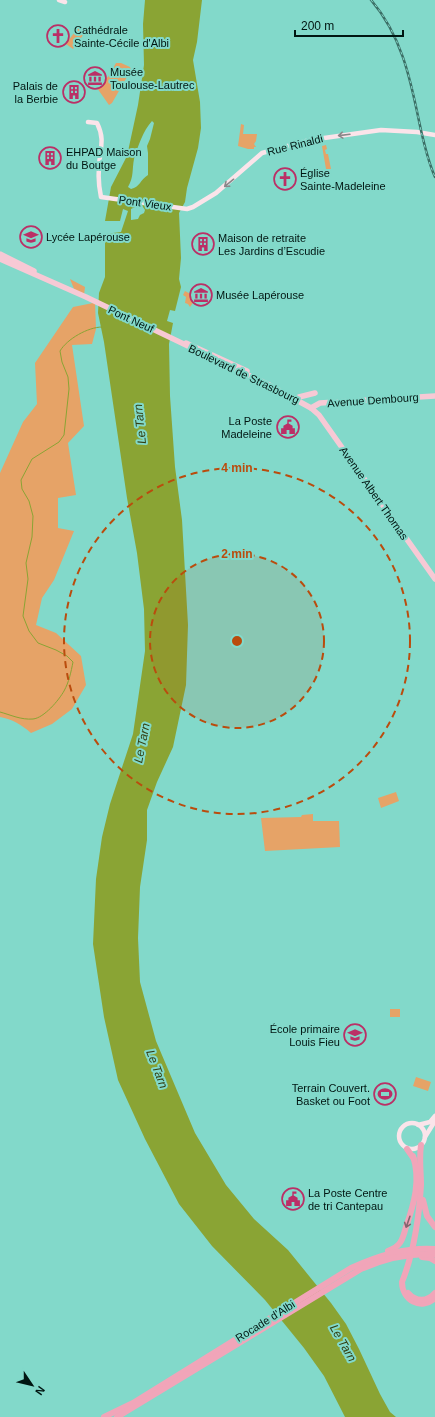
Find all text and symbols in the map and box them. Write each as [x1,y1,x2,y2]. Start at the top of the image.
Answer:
scale bar [295,12,403,38]
text: 200 m [301,19,334,33]
church icon: Cathédrale Sainte-Cécile d'Albi [45,23,71,49]
place label: Cathédrale Sainte-Cécile d'Albi [74,24,169,49]
museum icon: Musée Toulouse-Lautrec [82,65,108,91]
place label: Musée Toulouse-Lautrec [110,66,195,91]
building icon: Palais de la Berbie [61,79,87,105]
place label: Palais de la Berbie [13,80,58,105]
one-way arrow [338,131,351,138]
street label: Rue Rinaldi [266,132,324,158]
building icon: EHPAD Maison du Boutge [37,145,63,171]
place label: EHPAD Maison du Boutge [66,146,142,171]
church icon: Église Sainte-Madeleine [272,166,298,192]
place label: Église Sainte-Madeleine [300,167,386,192]
one-way arrow [223,178,234,187]
street label: Pont Vieux [118,193,173,213]
school or university icon: Lycée Lapérouse [18,224,44,250]
place label: Lycée Lapérouse [46,231,130,243]
building icon: Maison de retraite Les Jardins d’Escudie [190,231,216,257]
place label: Maison de retraite Les Jardins d’Escudie [218,232,325,257]
museum icon: Musée Lapérouse [188,282,214,308]
place label: Musée Lapérouse [216,289,304,301]
street label: Pont Neuf [106,303,157,335]
street label: Boulevard de Strasbourg [187,342,301,406]
street label: Avenue Dembourg [327,391,419,409]
water label: Le Tarn [131,403,149,445]
public building icon: La Poste Madeleine [275,414,301,440]
place label: La Poste Madeleine [221,415,272,440]
street label: Avenue Albert Thomas [337,444,411,542]
text: 4 min [221,461,253,475]
text: 2 min [221,547,253,561]
centre of rings [230,634,244,648]
water label: Le Tarn [131,722,153,764]
school or university icon: École primaire Louis Fieu [342,1022,368,1048]
place label: École primaire Louis Fieu [270,1023,340,1048]
water label: Le Tarn [143,1048,171,1091]
sports icon: Terrain Couvert. Basket ou Foot [372,1081,398,1107]
place label: Terrain Couvert. Basket ou Foot [292,1082,370,1107]
public building icon: La Poste Centre de tri Cantepau [280,1186,306,1212]
place label: La Poste Centre de tri Cantepau [308,1187,388,1212]
one-way arrow [404,1215,412,1227]
street label: Rocade d'Albi [233,1298,297,1344]
water label: Le Tarn [327,1322,359,1364]
north arrow [12,1365,52,1405]
text: N [33,1384,47,1397]

